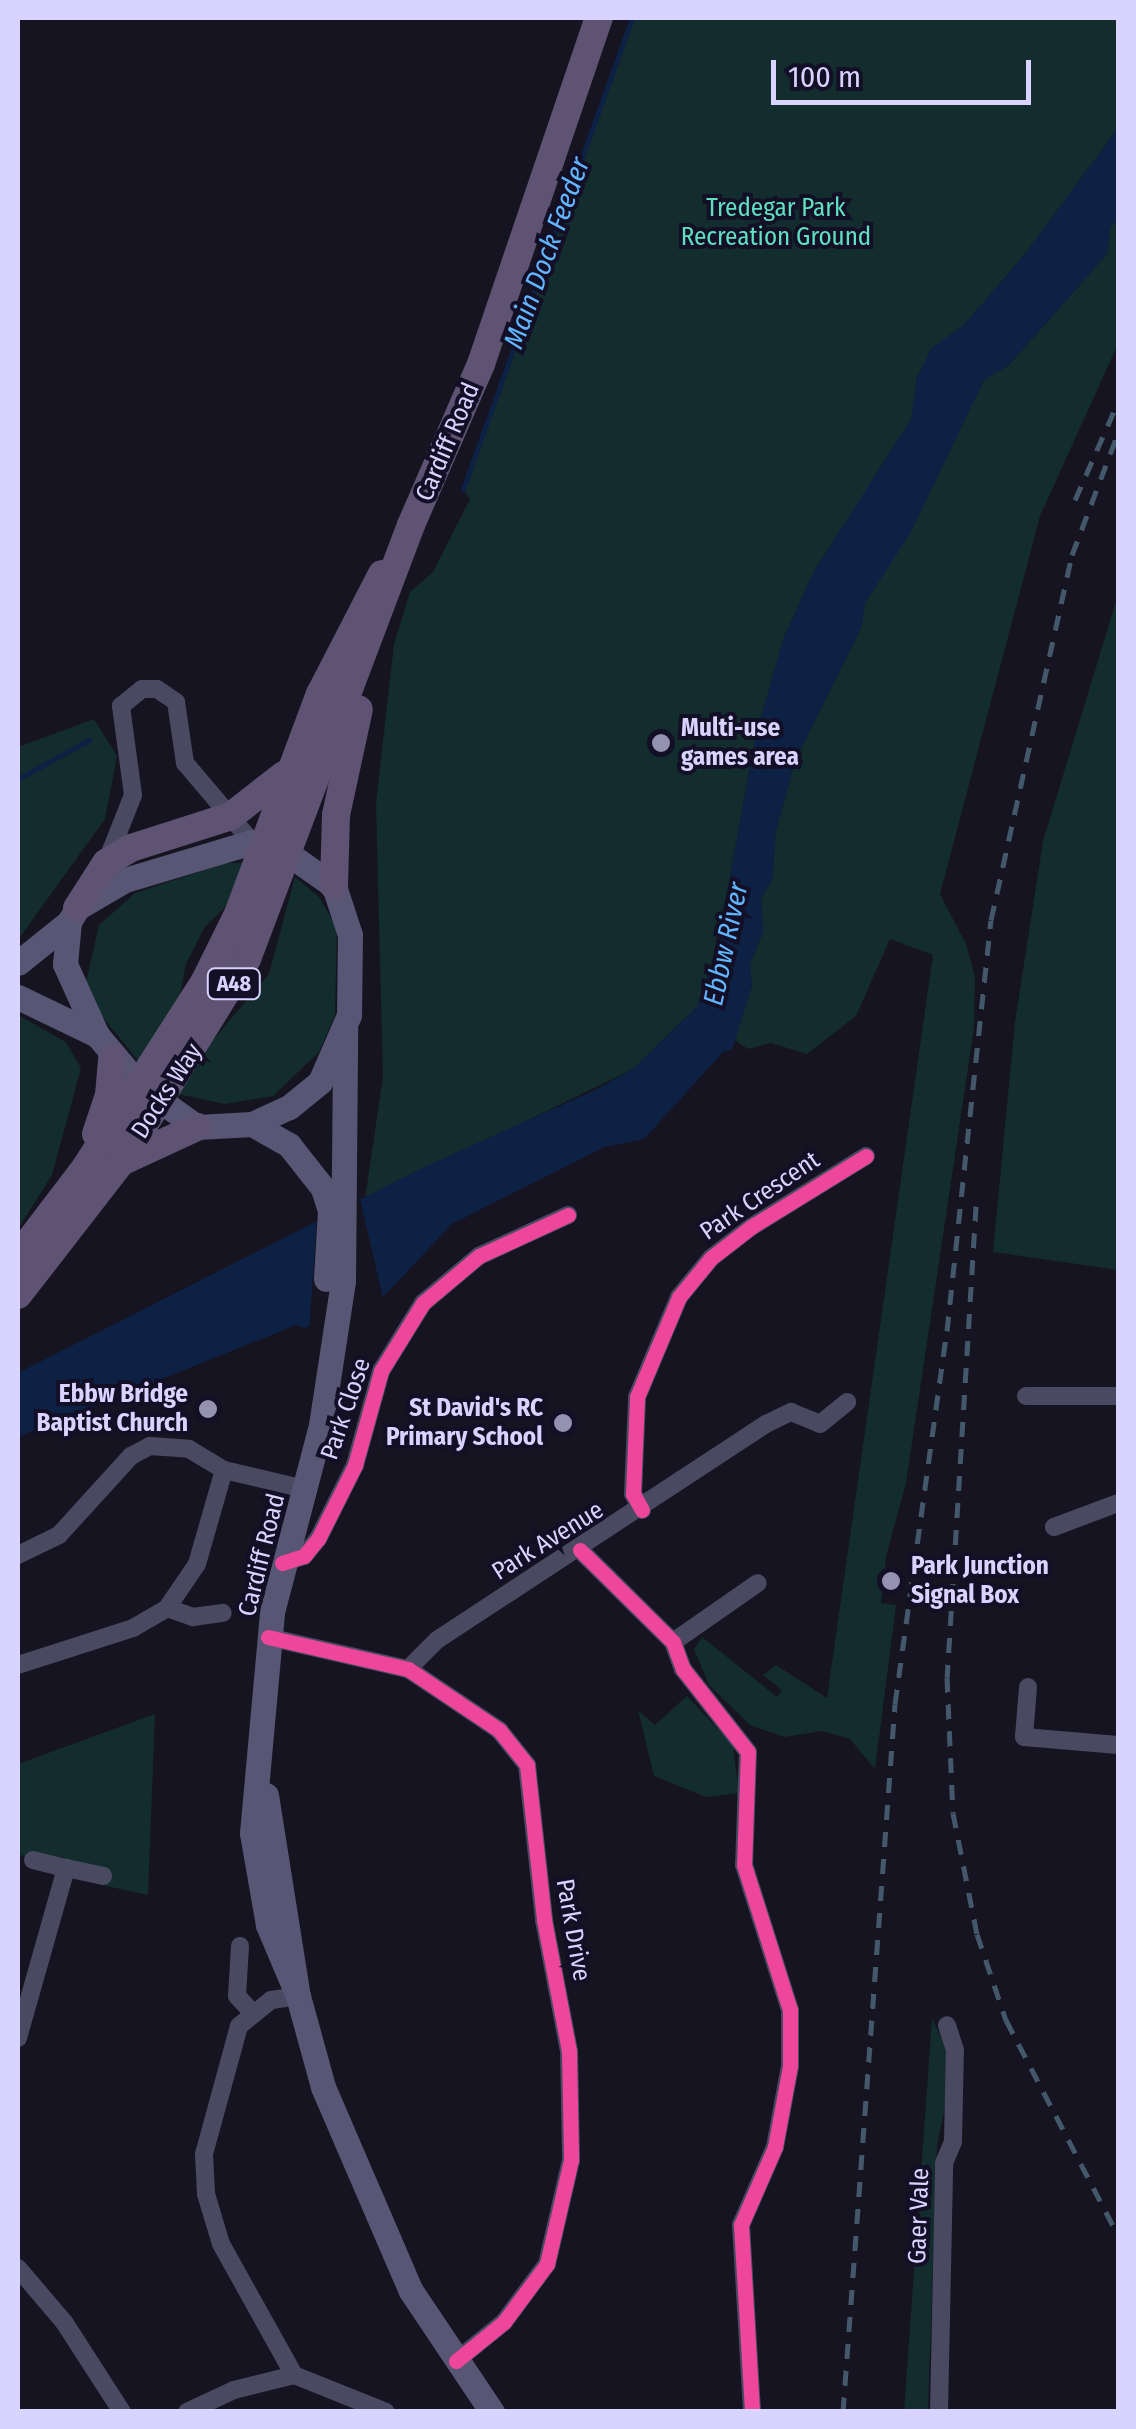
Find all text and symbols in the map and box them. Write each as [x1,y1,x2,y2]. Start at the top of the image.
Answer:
scale bar [776,40,1036,102]
text: 100 m [788,59,861,95]
water label: Main Dock Feeder [497,153,597,353]
park label: Tredegar Park Recreation Ground [681,194,871,253]
street label: Cardiff Road [410,378,486,506]
place label: Multi-use games area [681,714,799,773]
marker: Multi-use games area [650,732,672,754]
water label: Ebbw River [697,879,755,1009]
road number: A48 [206,967,262,1001]
street label: Docks Way [125,1038,209,1144]
street label: Park Crescent [695,1145,825,1247]
street label: Park Close [315,1354,377,1464]
place label: Ebbw Bridge Baptist Church [36,1380,188,1439]
place label: St David's RC Primary School [386,1394,543,1453]
marker: Ebbw Bridge Baptist Church [197,1398,219,1420]
marker: St David's RC Primary School [552,1412,574,1434]
street label: Cardiff Road [232,1491,292,1619]
street label: Park Avenue [487,1495,609,1587]
place label: Park Junction Signal Box [911,1552,1049,1611]
marker: Park Junction Signal Box [880,1570,902,1592]
street label: Park Drive [549,1877,597,1983]
street label: Gaer Vale [902,2167,936,2265]

